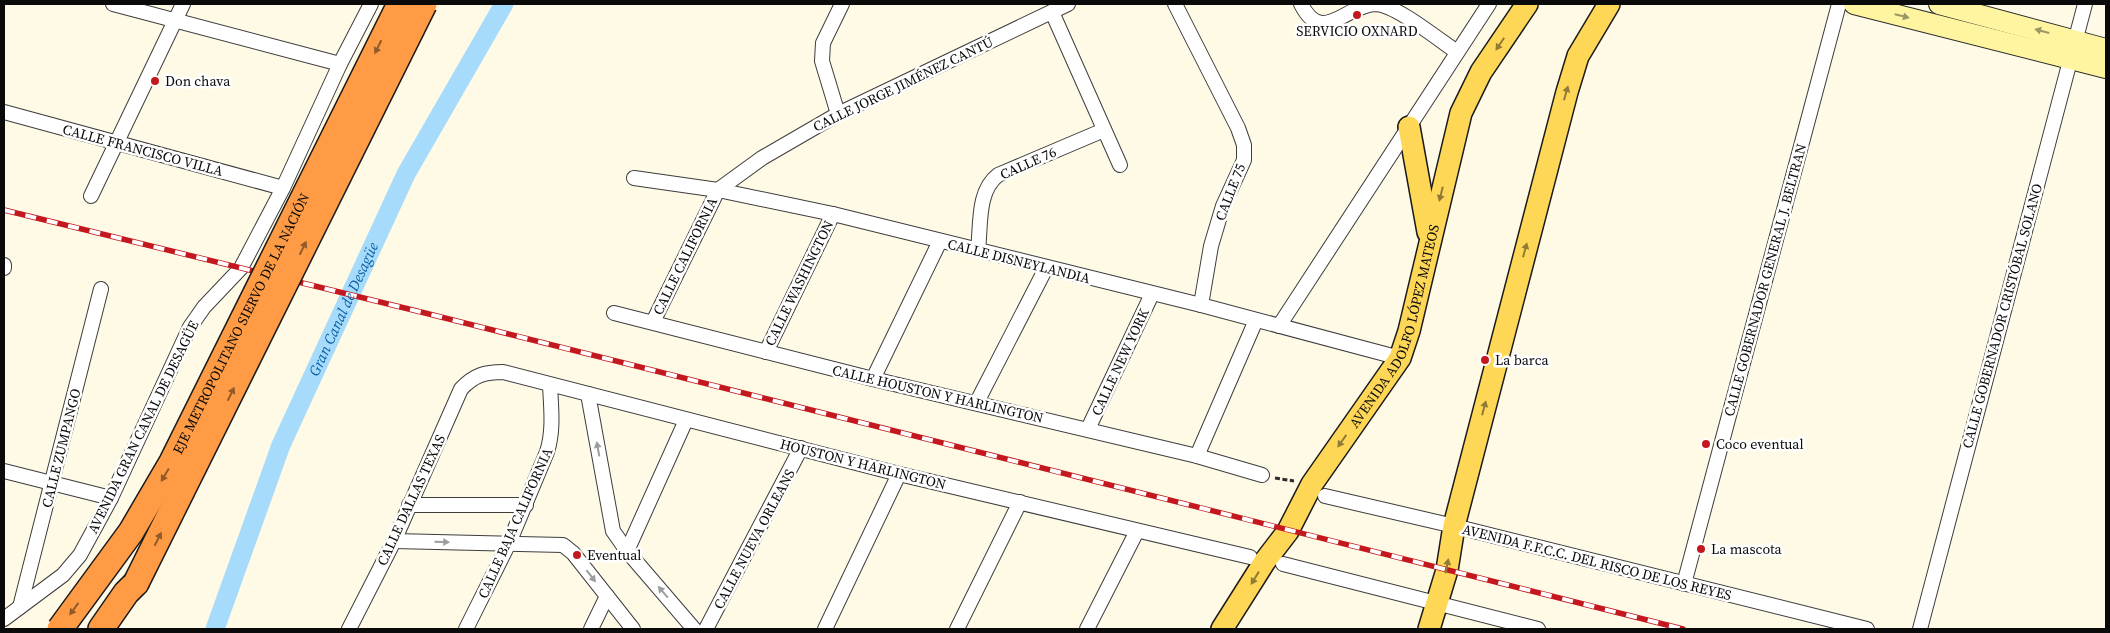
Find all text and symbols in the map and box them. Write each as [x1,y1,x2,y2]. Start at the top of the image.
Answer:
marker: SERVICIO OXNARD [1351,9,1363,21]
one-way arrow [1894,12,1909,20]
place label: SERVICIO OXNARD [1296,21,1418,41]
one-way arrow [2035,27,2050,35]
street label: CALLE JORGE JIMÉNEZ CANTÚ [810,32,996,136]
one-way arrow [1495,38,1505,51]
one-way arrow [374,40,382,55]
place label: Don chava [165,71,231,91]
marker: Don chava [149,75,161,87]
one-way arrow [1563,86,1571,101]
street label: CALLE FRANCISCO VILLA [61,119,226,181]
street label: CALLE GOBERNADOR GENERAL J. BELTRAN [1719,141,1811,419]
street label: CALLE 76 [997,142,1059,184]
street label: CALLE 75 [1210,160,1250,224]
street label: CALLE GOBERNADOR CRISTÓBAL SOLANO [1957,181,2047,451]
one-way arrow [1437,186,1445,201]
street label: EJE METROPOLITANO SIERVO DE LA NACIÓN [167,190,314,458]
street label: CALLE CALIFORNIA [648,193,722,318]
street label: CALLE WASHINGTON [760,217,838,349]
street label: AVENIDA ADOLFO LÓPEZ MATEOS [1344,222,1444,432]
street label: CALLE DISNEYLANDIA [946,234,1093,289]
water label: Gran Canal de Desagüe [303,239,383,379]
one-way arrow [299,241,307,256]
one-way arrow [1522,243,1530,258]
street label: CALLE NEW YORK [1086,305,1154,419]
street label: AVENIDA GRAN CANAL DE DESAGÜE [83,317,203,537]
place label: La barca [1495,350,1549,370]
marker: La barca [1479,354,1491,366]
street label: CALLE HOUSTON Y HARLINGTON [830,360,1046,428]
street label: CALLE ZUMPANGO [37,386,85,510]
one-way arrow [227,387,235,401]
one-way arrow [1481,400,1489,415]
street label: CALLE DALLAS TEXAS [372,431,450,569]
street label: HOUSTON Y HARLINGTON [778,434,948,494]
one-way arrow [1337,434,1347,448]
place label: Coco eventual [1716,434,1804,454]
marker: Coco eventual [1700,438,1712,450]
one-way arrow [593,440,601,456]
street label: CALLE BAJA CALIFORNIA [473,444,558,602]
street label: CALLE NUEVA ORLEANS [709,465,799,613]
one-way arrow [160,468,169,481]
street label: AVENIDA F.F.C.C. DEL RISCO DE LOS REYES [1460,519,1734,605]
one-way arrow [154,532,162,547]
one-way arrow [435,538,451,546]
place label: La mascota [1711,539,1782,559]
marker: La mascota [1695,543,1707,555]
place label: Eventual [587,545,642,565]
marker: Eventual [571,549,583,561]
one-way arrow [1444,557,1452,573]
one-way arrow [585,569,596,582]
one-way arrow [1250,571,1259,584]
one-way arrow [657,586,668,599]
one-way arrow [69,602,79,616]

